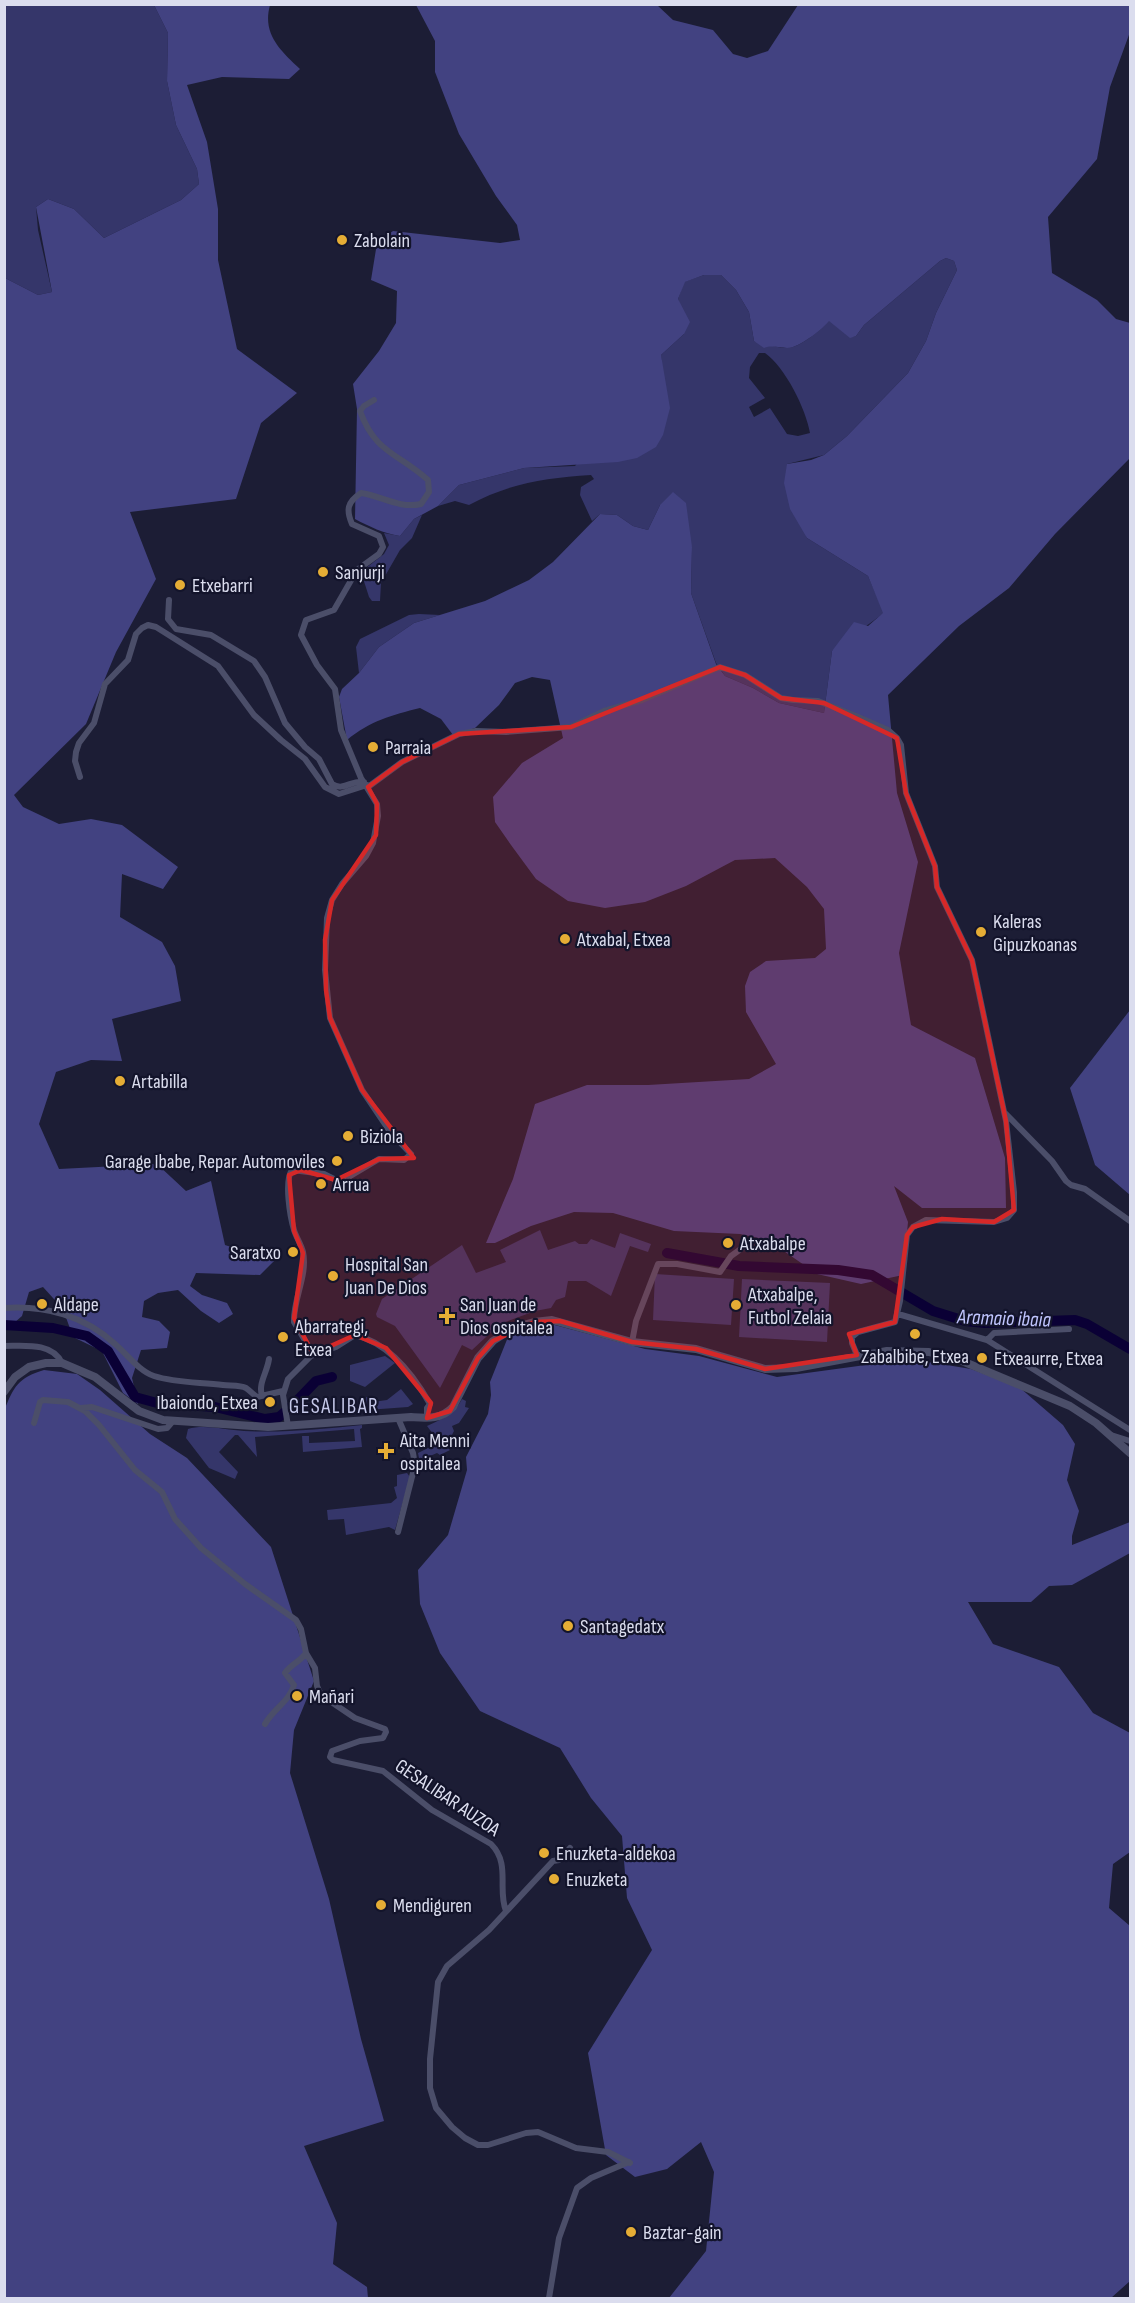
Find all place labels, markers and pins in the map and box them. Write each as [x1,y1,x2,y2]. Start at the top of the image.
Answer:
place label: Zabolain [354,229,410,253]
marker: Zabolain [335,233,349,247]
place label: Sanjurji [335,561,385,585]
marker: Sanjurji [316,565,330,579]
place label: Etxebarri [192,574,253,598]
marker: Etxebarri [173,578,187,592]
place label: Parraia [385,736,431,760]
marker: Parraia [366,740,380,754]
place label: Kaleras Gipuzkoanas [993,910,1077,957]
marker: Kaleras Gipuzkoanas [974,925,988,939]
place label: Atxabal, Etxea [576,928,671,952]
marker: Atxabal, Etxea [558,932,572,946]
place label: Artabilla [131,1070,188,1094]
marker: Artabilla [113,1074,127,1088]
place label: Biziola [360,1125,403,1149]
marker: Biziola [341,1129,355,1143]
place label: Garage Ibabe, Repar. Automoviles [105,1150,325,1174]
marker: Garage Ibabe, Repar. Automoviles [330,1154,344,1168]
place label: Arrua [332,1173,369,1197]
marker: Arrua [314,1177,328,1191]
place label: Atxabalpe [739,1232,806,1256]
marker: Atxabalpe [721,1236,735,1250]
place label: Saratxo [230,1241,281,1265]
marker: Saratxo [286,1245,300,1259]
place label: Hospital San Juan De Dios [344,1253,428,1300]
marker: Hospital San Juan De Dios [326,1269,340,1283]
place label: Atxabalpe, Futbol Zelaia [747,1283,832,1330]
place label: Aldape [53,1293,99,1317]
place label: San Juan de Dios ospitalea [460,1293,553,1340]
marker: Aldape [35,1297,49,1311]
marker: Atxabalpe, Futbol Zelaia [729,1298,743,1312]
marker: San Juan de Dios ospitalea [438,1307,456,1325]
place label: Abarrategi, Etxea [294,1315,368,1362]
marker: Zabalbibe, Etxea [908,1327,922,1341]
marker: Abarrategi, Etxea [276,1330,290,1344]
place label: Zabalbibe, Etxea [861,1345,969,1369]
place label: Etxeaurre, Etxea [994,1347,1103,1371]
marker: Etxeaurre, Etxea [975,1351,989,1365]
place label: Ibaiondo, Etxea [157,1391,258,1415]
marker: Ibaiondo, Etxea [263,1395,277,1409]
place label: Aita Menni ospitalea [399,1429,470,1476]
marker: Aita Menni ospitalea [377,1442,395,1460]
place label: Santagedatx [580,1615,665,1639]
marker: Santagedatx [561,1619,575,1633]
place label: Mañari [309,1685,354,1709]
marker: Mañari [290,1689,304,1703]
place label: Enuzketa-aldekoa [556,1842,676,1866]
marker: Enuzketa-aldekoa [537,1846,551,1860]
place label: Enuzketa [566,1868,627,1892]
marker: Enuzketa [547,1872,561,1886]
place label: Mendiguren [393,1894,472,1918]
marker: Mendiguren [374,1898,388,1912]
place label: Baztar-gain [643,2221,722,2245]
marker: Baztar-gain [624,2225,638,2239]

